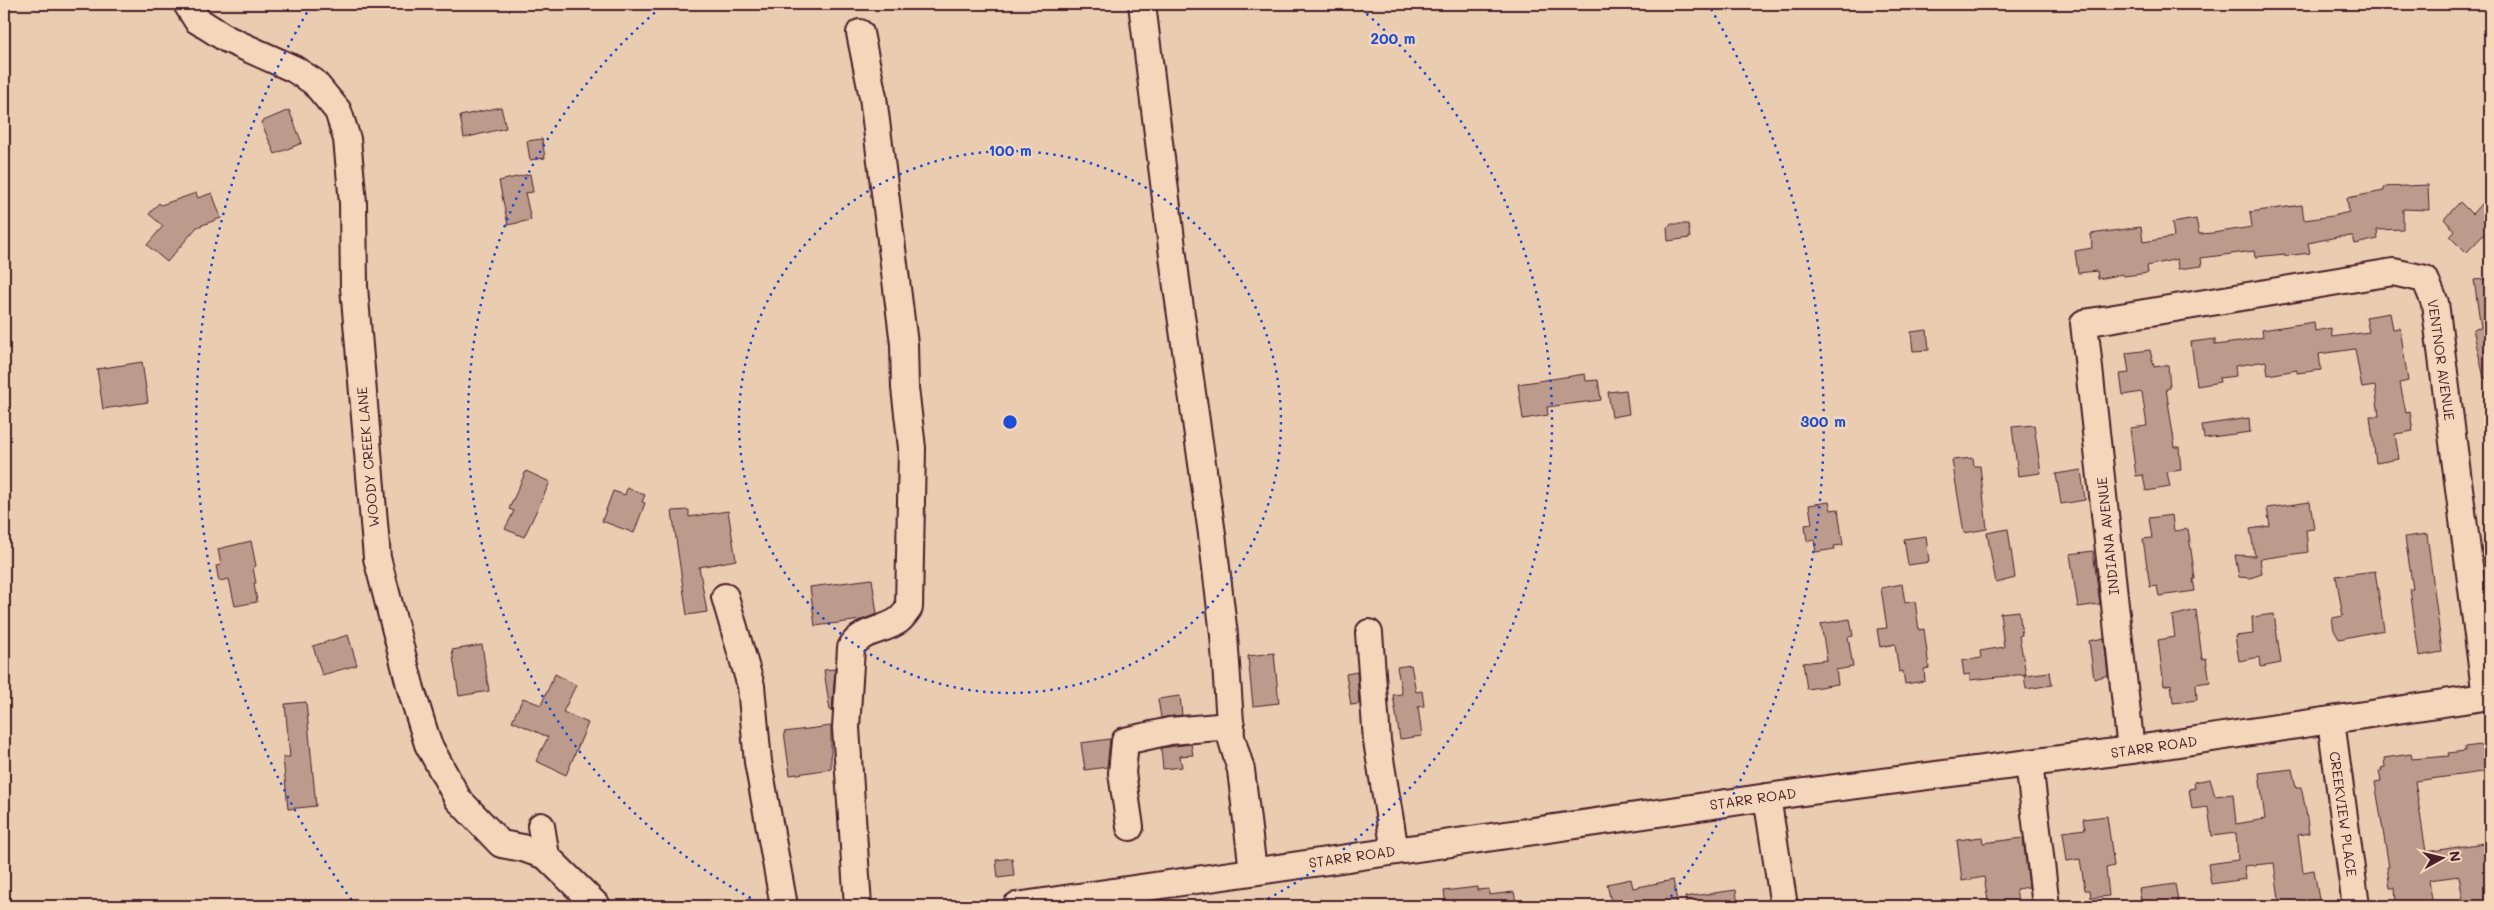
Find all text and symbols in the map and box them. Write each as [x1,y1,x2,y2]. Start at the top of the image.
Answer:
text: 200 m [1371,28,1416,48]
text: 100 m [988,140,1032,160]
street label: VENTNOR AVENUE [2424,298,2459,422]
street label: WOODY CREEK LANE [352,386,383,528]
text: 300 m [1800,411,1846,431]
centre of rings [1001,413,1019,431]
street label: INDIANA AVENUE [2092,476,2123,596]
street label: STARR ROAD [2109,731,2198,762]
street label: CREEKVIEW PLACE [2325,750,2362,878]
street label: STARR ROAD [1708,783,1797,814]
north arrow [2416,832,2466,882]
street label: STARR ROAD [1307,841,1396,872]
text: N [2445,850,2466,863]

